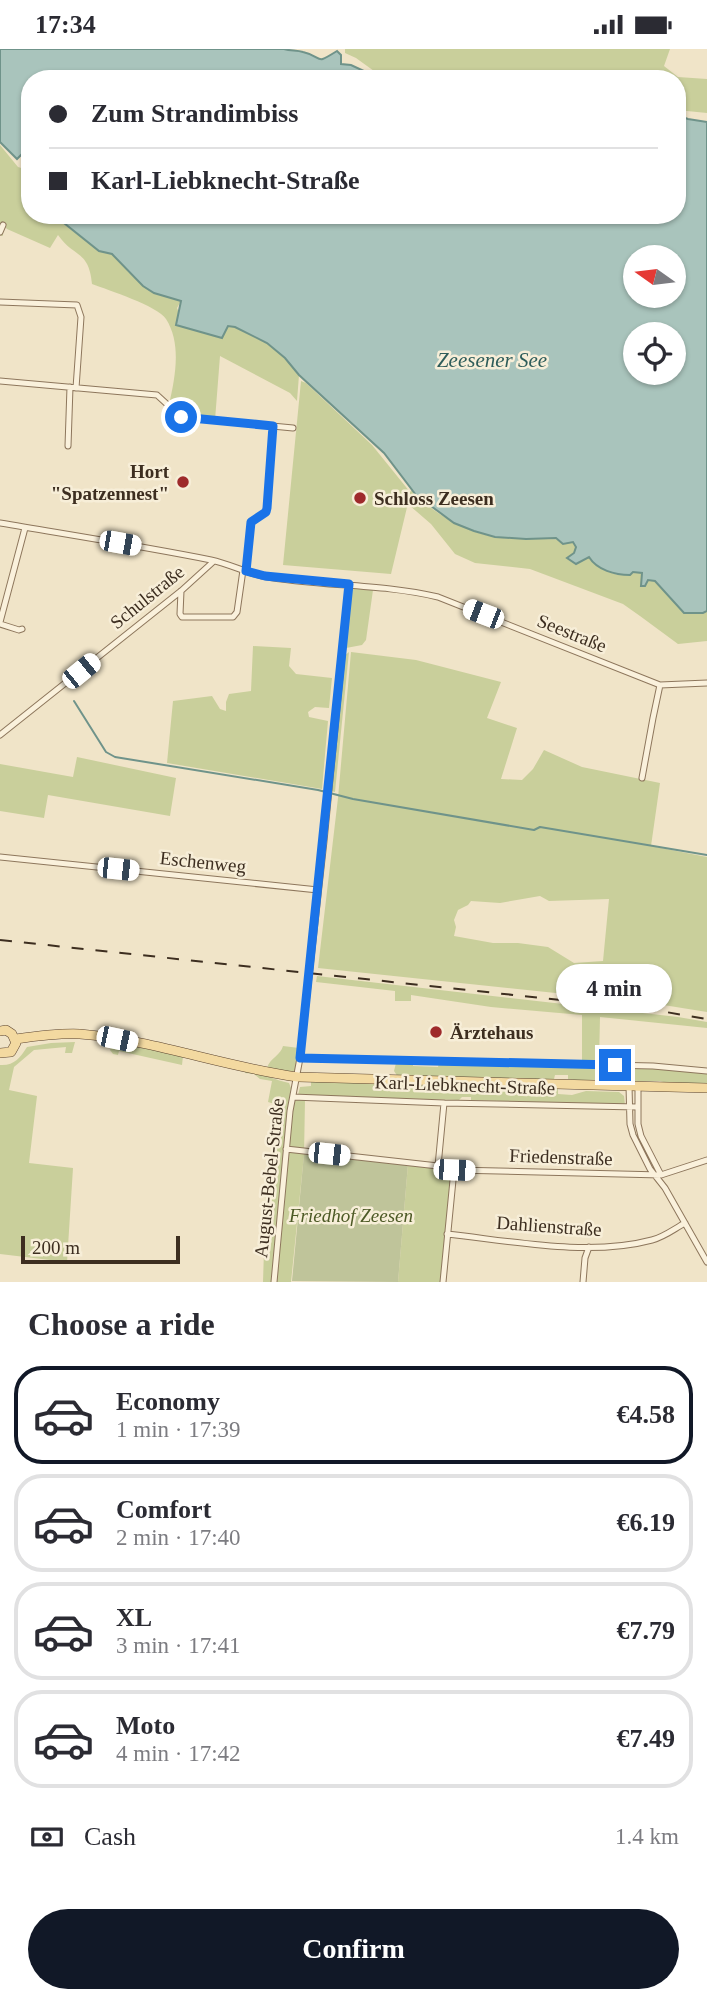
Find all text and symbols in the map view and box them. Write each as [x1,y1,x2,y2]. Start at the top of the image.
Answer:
text: 17:34 [35,10,96,39]
text: Zum Strandimbiss [91,99,298,128]
text: Karl-Liebknecht-Straße [91,166,360,195]
north arrow [623,245,686,308]
map controls [623,245,686,385]
button: locate [623,322,686,385]
water label: Zeesener See [437,348,547,372]
route start [165,401,197,433]
place label: Hort "Spatzennest" [51,461,170,504]
marker: Hort "Spatzennest" [175,474,191,490]
place label: Schloss Zeesen [374,488,494,509]
marker: Schloss Zeesen [352,490,368,506]
car [98,529,143,557]
street label: Schulstraße [106,561,188,633]
car [460,597,507,631]
street label: Seestraße [534,610,610,656]
car [59,650,104,692]
street label: Eschenweg [159,847,248,877]
car [97,856,140,882]
callout: 4 min [557,963,673,1013]
text: 4 min [586,976,642,1001]
place label: Ärztehaus [450,1022,533,1043]
car [95,1024,140,1054]
marker: Ärztehaus [428,1024,444,1040]
route end [599,1049,631,1081]
street label: Karl-Liebknecht-Straße [374,1071,556,1099]
street label: August-Bebel-Straße [250,1097,288,1259]
car [308,1141,351,1167]
street label: Friedenstraße [509,1145,613,1169]
car [433,1159,476,1181]
park label: Friedhof Zeesen [288,1205,413,1226]
street label: Dahlienstraße [496,1212,602,1240]
scale bar [21,1233,180,1265]
text: 200 m [32,1237,80,1258]
text: Choose a ride [28,1306,215,1342]
icon: car [32,1384,95,1447]
text: Economy [116,1387,220,1416]
text: €4.58 [617,1400,675,1429]
text: 1 min · 17:39 [116,1417,241,1442]
icon: car [32,1492,95,1555]
text: Comfort [116,1495,211,1524]
text: €6.19 [617,1508,675,1537]
text: 2 min · 17:40 [116,1525,241,1550]
icon: car [32,1600,95,1663]
text: XL [116,1603,152,1632]
text: €7.79 [617,1616,675,1645]
text: 3 min · 17:41 [116,1633,241,1658]
icon: car [32,1708,95,1771]
text: Moto [116,1711,175,1740]
text: €7.49 [617,1724,675,1753]
text: 4 min · 17:42 [116,1741,241,1766]
icon: cash [28,1818,66,1856]
text: Cash [84,1822,136,1851]
text: 1.4 km [615,1824,679,1849]
button: Confirm [28,1909,679,1989]

